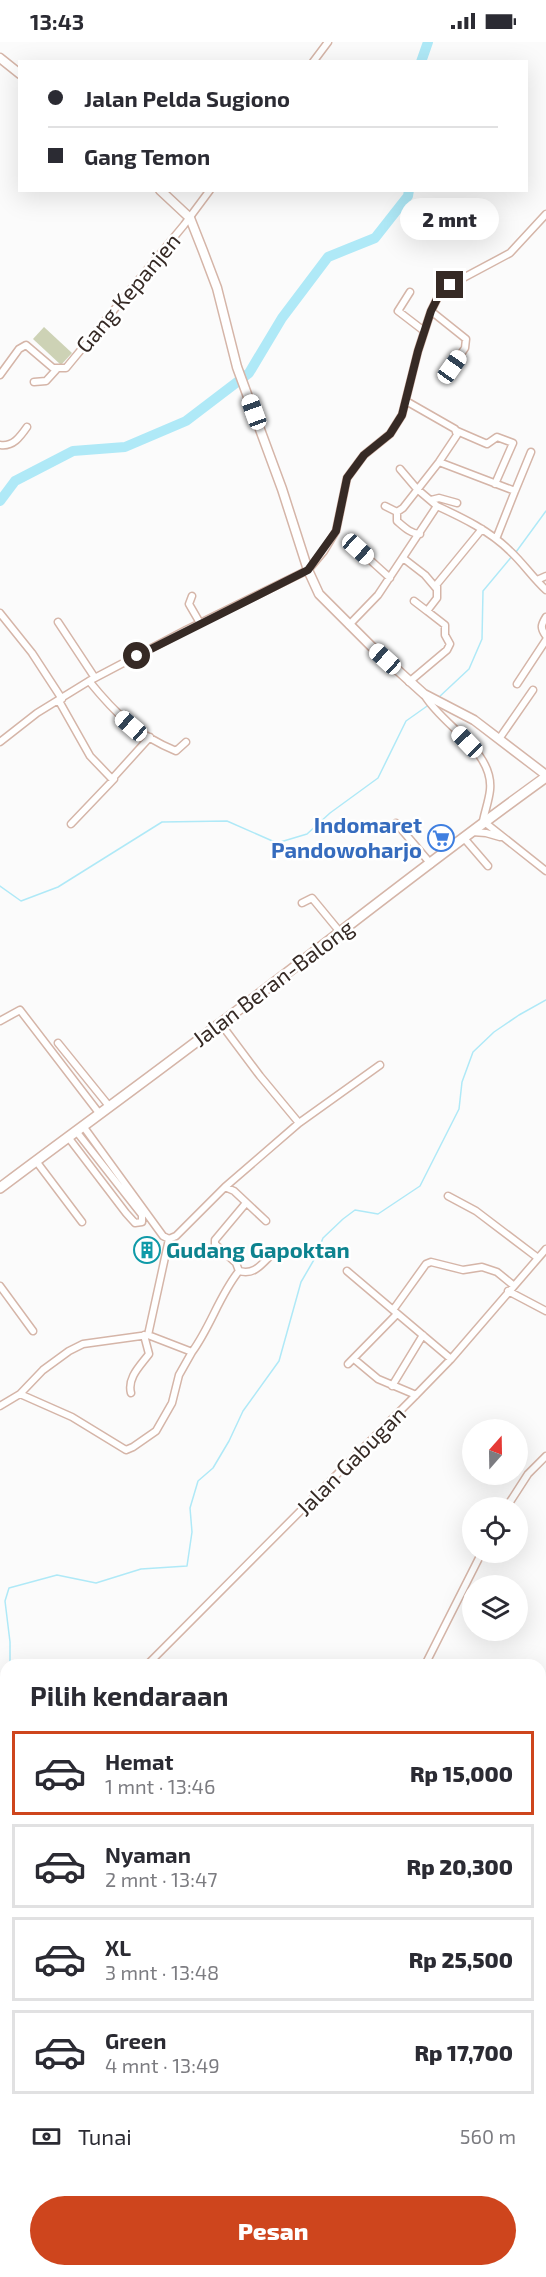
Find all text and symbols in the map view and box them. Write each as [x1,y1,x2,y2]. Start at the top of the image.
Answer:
text: 13:43 [30,8,84,34]
text: Jalan Pelda Sugiono [84,85,290,111]
text: Gang Temon [84,143,210,169]
callout: 2 mnt [400,198,500,240]
text: 2 mnt [422,207,477,231]
street label: Gang Kepanjen [70,227,186,358]
route end [436,271,463,298]
car [434,347,470,387]
car [239,392,269,432]
car [339,530,377,568]
car [366,640,404,678]
route start [123,642,150,669]
car [112,707,150,745]
car [448,723,486,761]
place label: Indomaret Pandowoharjo [271,811,422,862]
supermarket icon: Indomaret Pandowoharjo [426,823,456,853]
street label: Jalan Beran-Balong [187,913,358,1051]
building icon: Gudang Gapoktan [132,1235,162,1265]
place label: Gudang Gapoktan [166,1236,350,1262]
street label: Jalan Gabugan [290,1400,410,1520]
north arrow [462,1419,528,1485]
map controls [462,1419,528,1641]
button: locate [462,1497,528,1563]
button: layers [462,1575,528,1641]
text: Pilih kendaraan [30,1679,229,1711]
icon: car [33,1746,87,1800]
text: Hemat [105,1748,174,1774]
text: Rp 15,000 [410,1760,513,1786]
text: 1 mnt · 13:46 [105,1774,215,1798]
icon: car [33,1839,87,1893]
text: Nyaman [105,1841,191,1867]
text: Rp 20,300 [407,1853,513,1879]
text: 2 mnt · 13:47 [105,1867,217,1891]
icon: car [33,1932,87,1986]
text: XL [105,1934,131,1960]
text: Rp 25,500 [409,1946,513,1972]
text: 3 mnt · 13:48 [105,1960,219,1984]
icon: car [33,2025,87,2079]
text: Green [105,2027,167,2053]
text: Rp 17,700 [414,2039,513,2065]
text: 4 mnt · 13:49 [105,2053,220,2077]
icon: cash [30,2120,63,2153]
text: Tunai [78,2123,132,2149]
text: 560 m [460,2124,516,2148]
button: Pesan [30,2196,516,2265]

